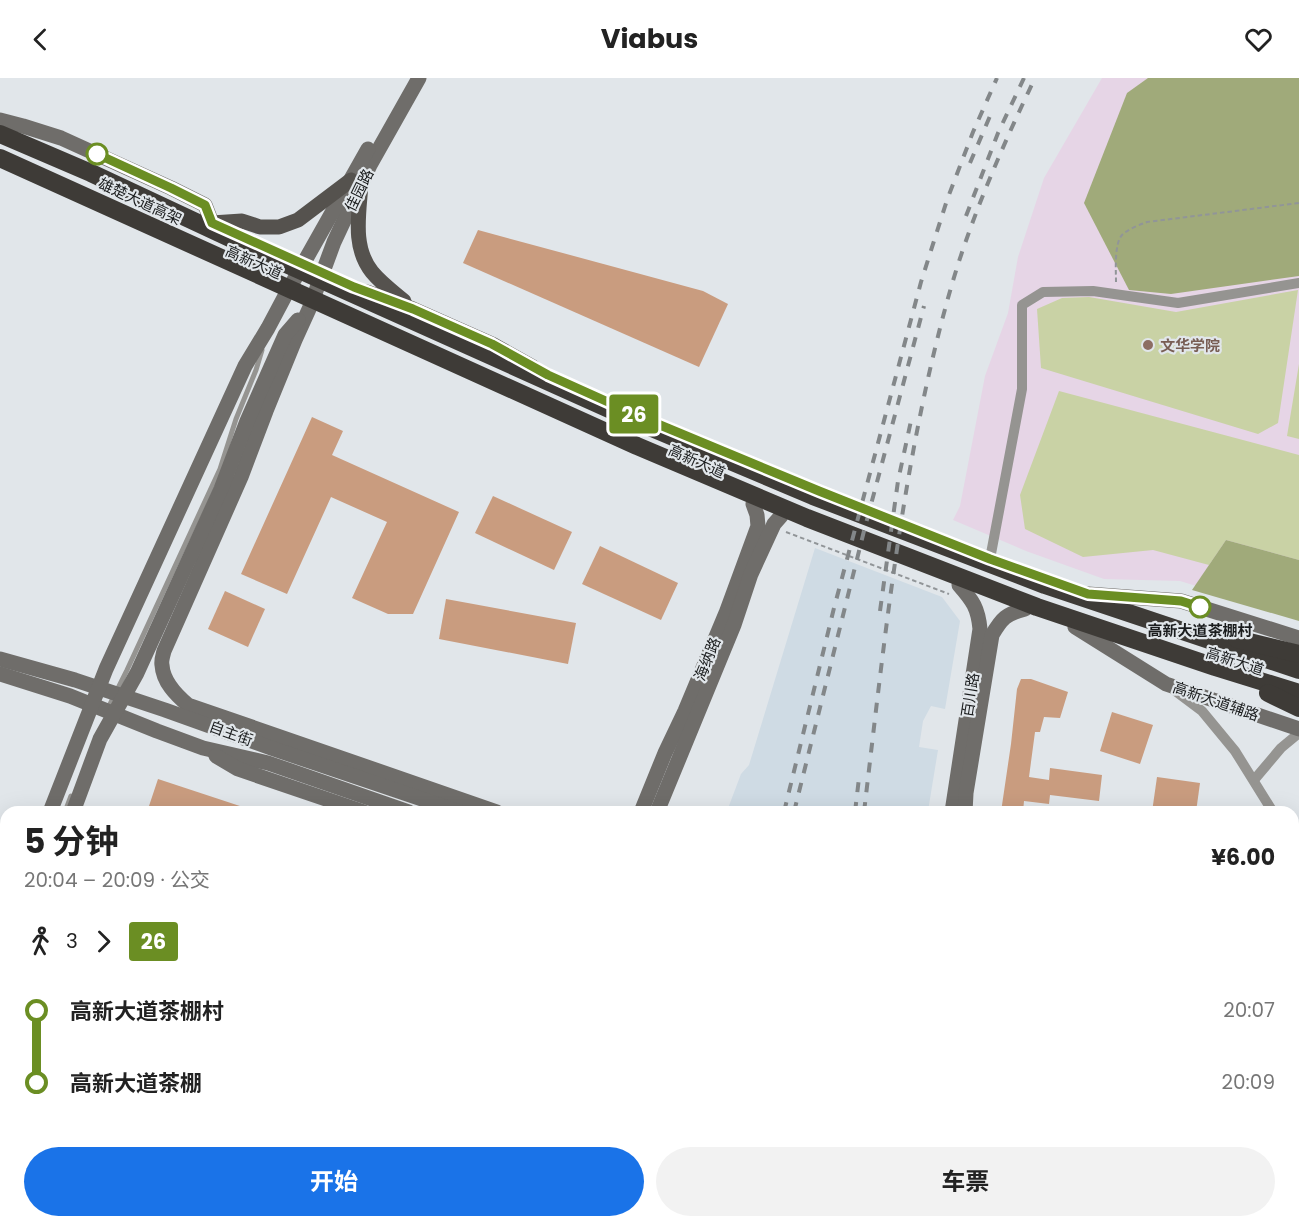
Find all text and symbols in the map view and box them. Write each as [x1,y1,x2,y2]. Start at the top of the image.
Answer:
text: Viabus [601,20,698,57]
icon: back [24,23,57,56]
icon: heart [1242,23,1275,56]
unlabelled marker [86,143,108,165]
street label: 佳园路 [340,165,378,215]
street label: 雄楚大道高架 [95,172,185,230]
street label: 高新大道 [222,240,286,284]
place label: 文华学院 [1160,335,1220,356]
marker: 文华学院 [1141,338,1155,352]
line badge: 26 [607,394,661,434]
text: 26 [621,400,647,429]
street label: 高新大道 [665,439,729,483]
marker: 高新大道茶棚村 [1189,596,1211,618]
place label: 高新大道茶棚村 [1147,620,1253,641]
street label: 海纳路 [689,634,725,684]
street label: 高新大道 [1203,642,1267,680]
street label: 百川路 [956,671,984,719]
street label: 高新大道辅路 [1170,676,1262,726]
street label: 自主街 [206,715,256,751]
text: 5 分钟 [24,818,118,865]
text: ¥6.00 [1211,842,1275,873]
text: 20:04 – 20:09 · 公交 [24,866,210,894]
icon: walk [24,925,57,958]
icon: forward [87,925,120,958]
text: 3 [66,927,78,955]
text: 26 [141,927,166,956]
text: 高新大道茶棚村 [70,996,224,1027]
text: 20:07 [1223,996,1275,1024]
text: 高新大道茶棚 [70,1068,202,1099]
text: 20:09 [1222,1068,1275,1096]
button: 开始 [24,1147,644,1216]
button: 车票 [656,1147,1275,1216]

